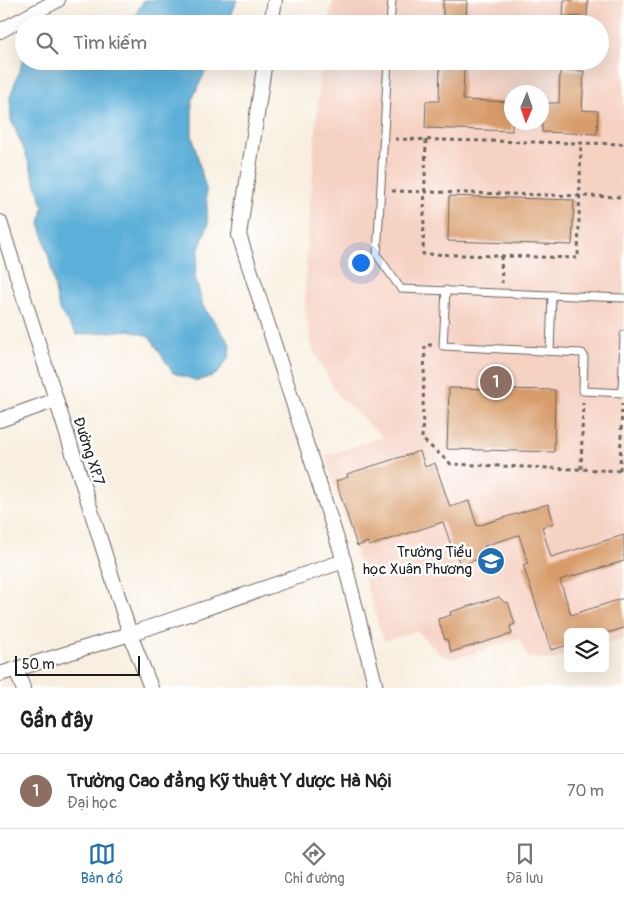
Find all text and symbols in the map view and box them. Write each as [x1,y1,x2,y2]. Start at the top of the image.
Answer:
search box [15,15,609,70]
icon: search [33,29,61,57]
text: Tìm kiếm [73,31,147,55]
north arrow [504,85,549,130]
your location [348,250,374,276]
pin: 1 [480,363,512,401]
street label: Đường XP.7 [69,415,109,488]
place label: Trường Tiểu học Xuân Phương [363,543,472,579]
school or university icon: Trường Tiểu học Xuân Phương [476,546,506,576]
map controls [564,628,609,673]
button: layers [564,628,609,673]
scale bar [15,653,140,676]
text: 50 m [22,656,55,673]
text: Gần đây [20,707,93,734]
text: Trường Cao đẳng Kỹ thuật Y dược Hà Nội [67,769,391,793]
text: 1 [33,781,39,801]
text: 70 m [567,781,604,801]
text: Đại học [67,793,117,813]
tab: Bản đồ [81,840,123,887]
tab: Chỉ đường [284,840,345,887]
tab: Đã lưu [506,840,543,887]

